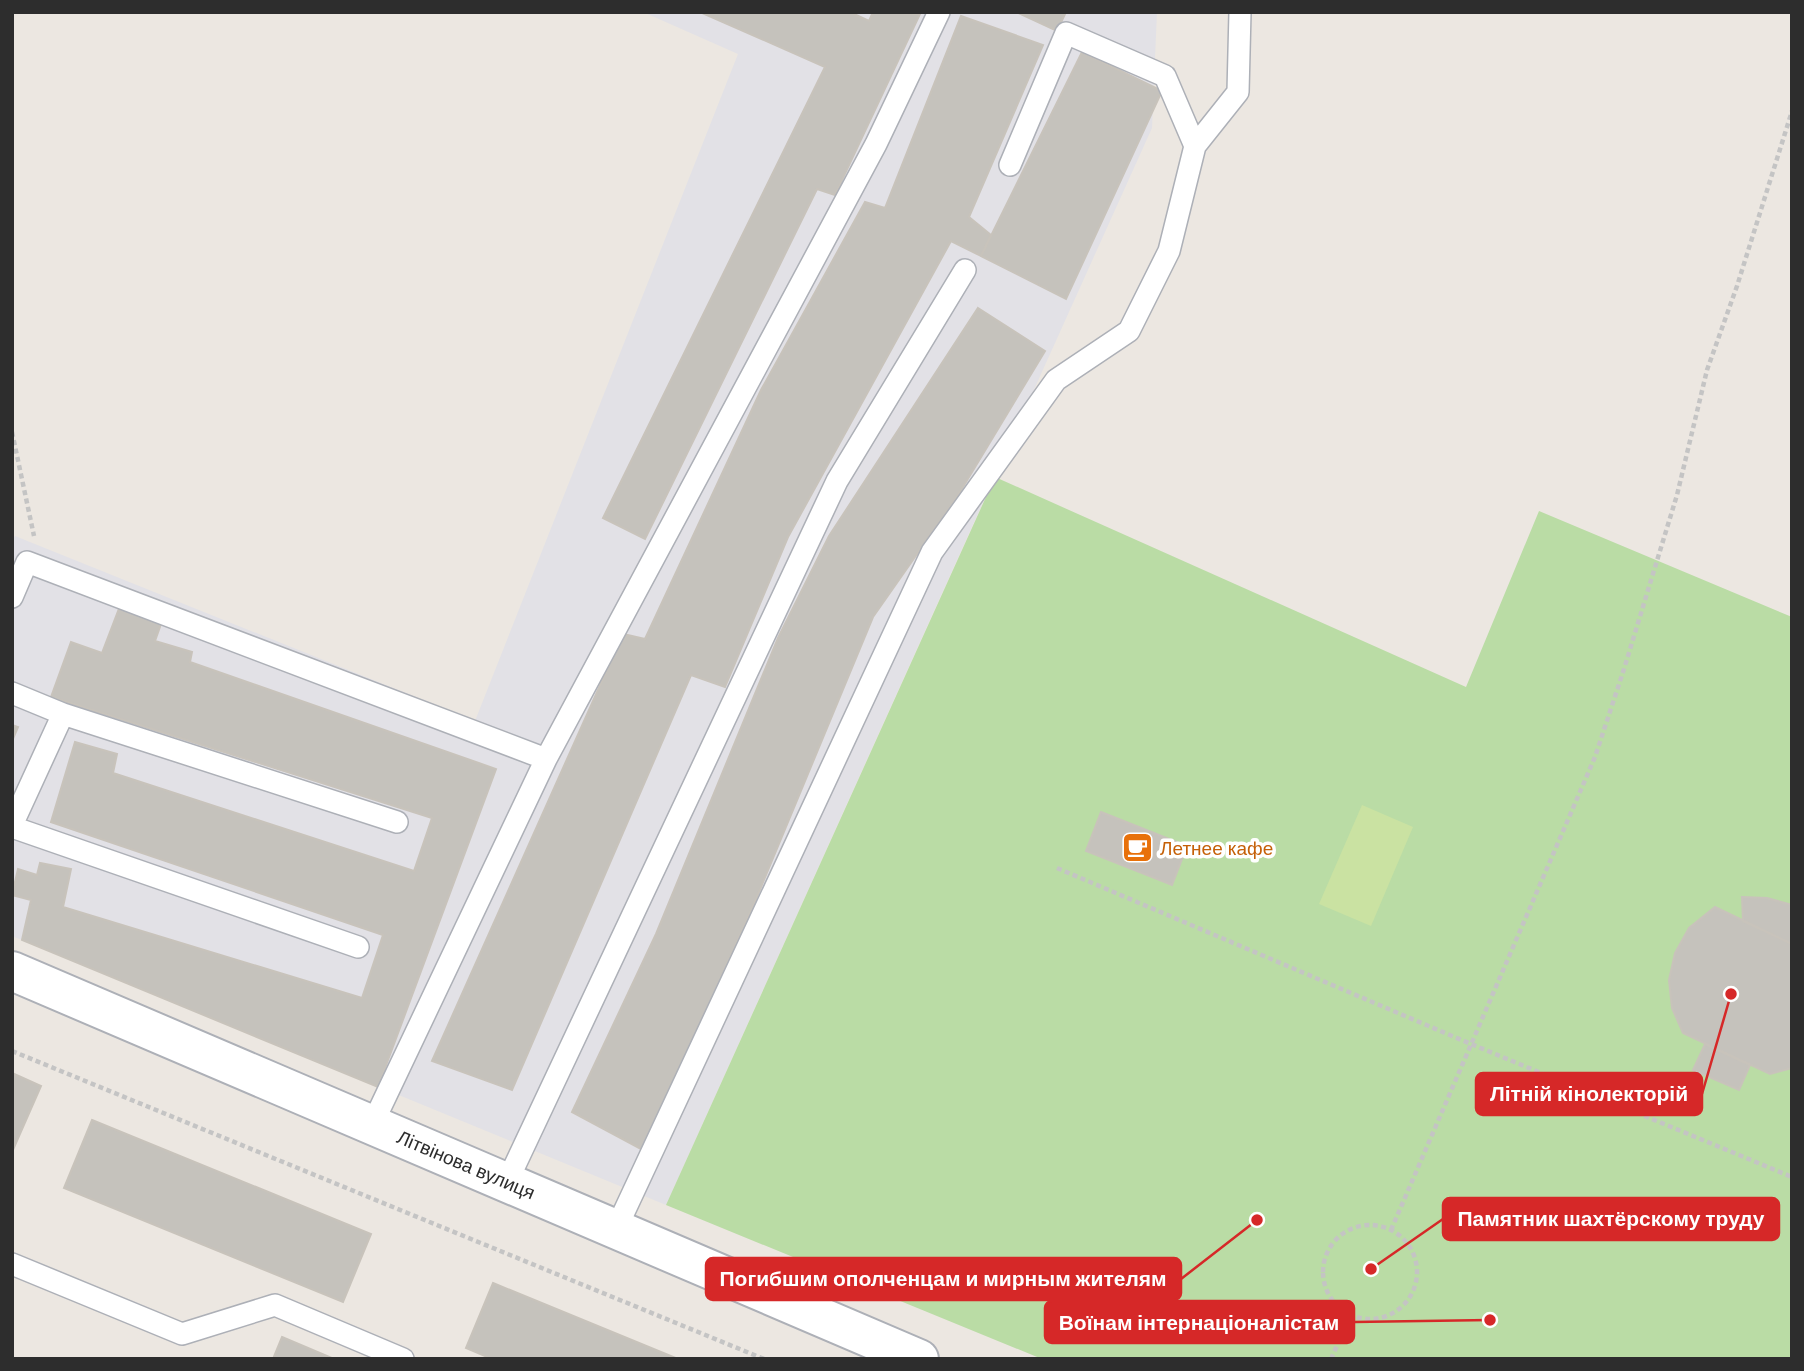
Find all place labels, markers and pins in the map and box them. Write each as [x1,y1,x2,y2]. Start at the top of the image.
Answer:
cafe icon: Летнее кафе [1120,831,1154,865]
place label: Летнее кафе [1160,836,1273,861]
callout: Літній кінолекторій [1476,1073,1702,1115]
callout: Памятник шахтёрскому труду [1443,1198,1779,1240]
callout: Погибшим ополченцам и мирным жителям [706,1258,1181,1300]
callout: Воїнам інтернаціоналістам [1045,1301,1354,1343]

